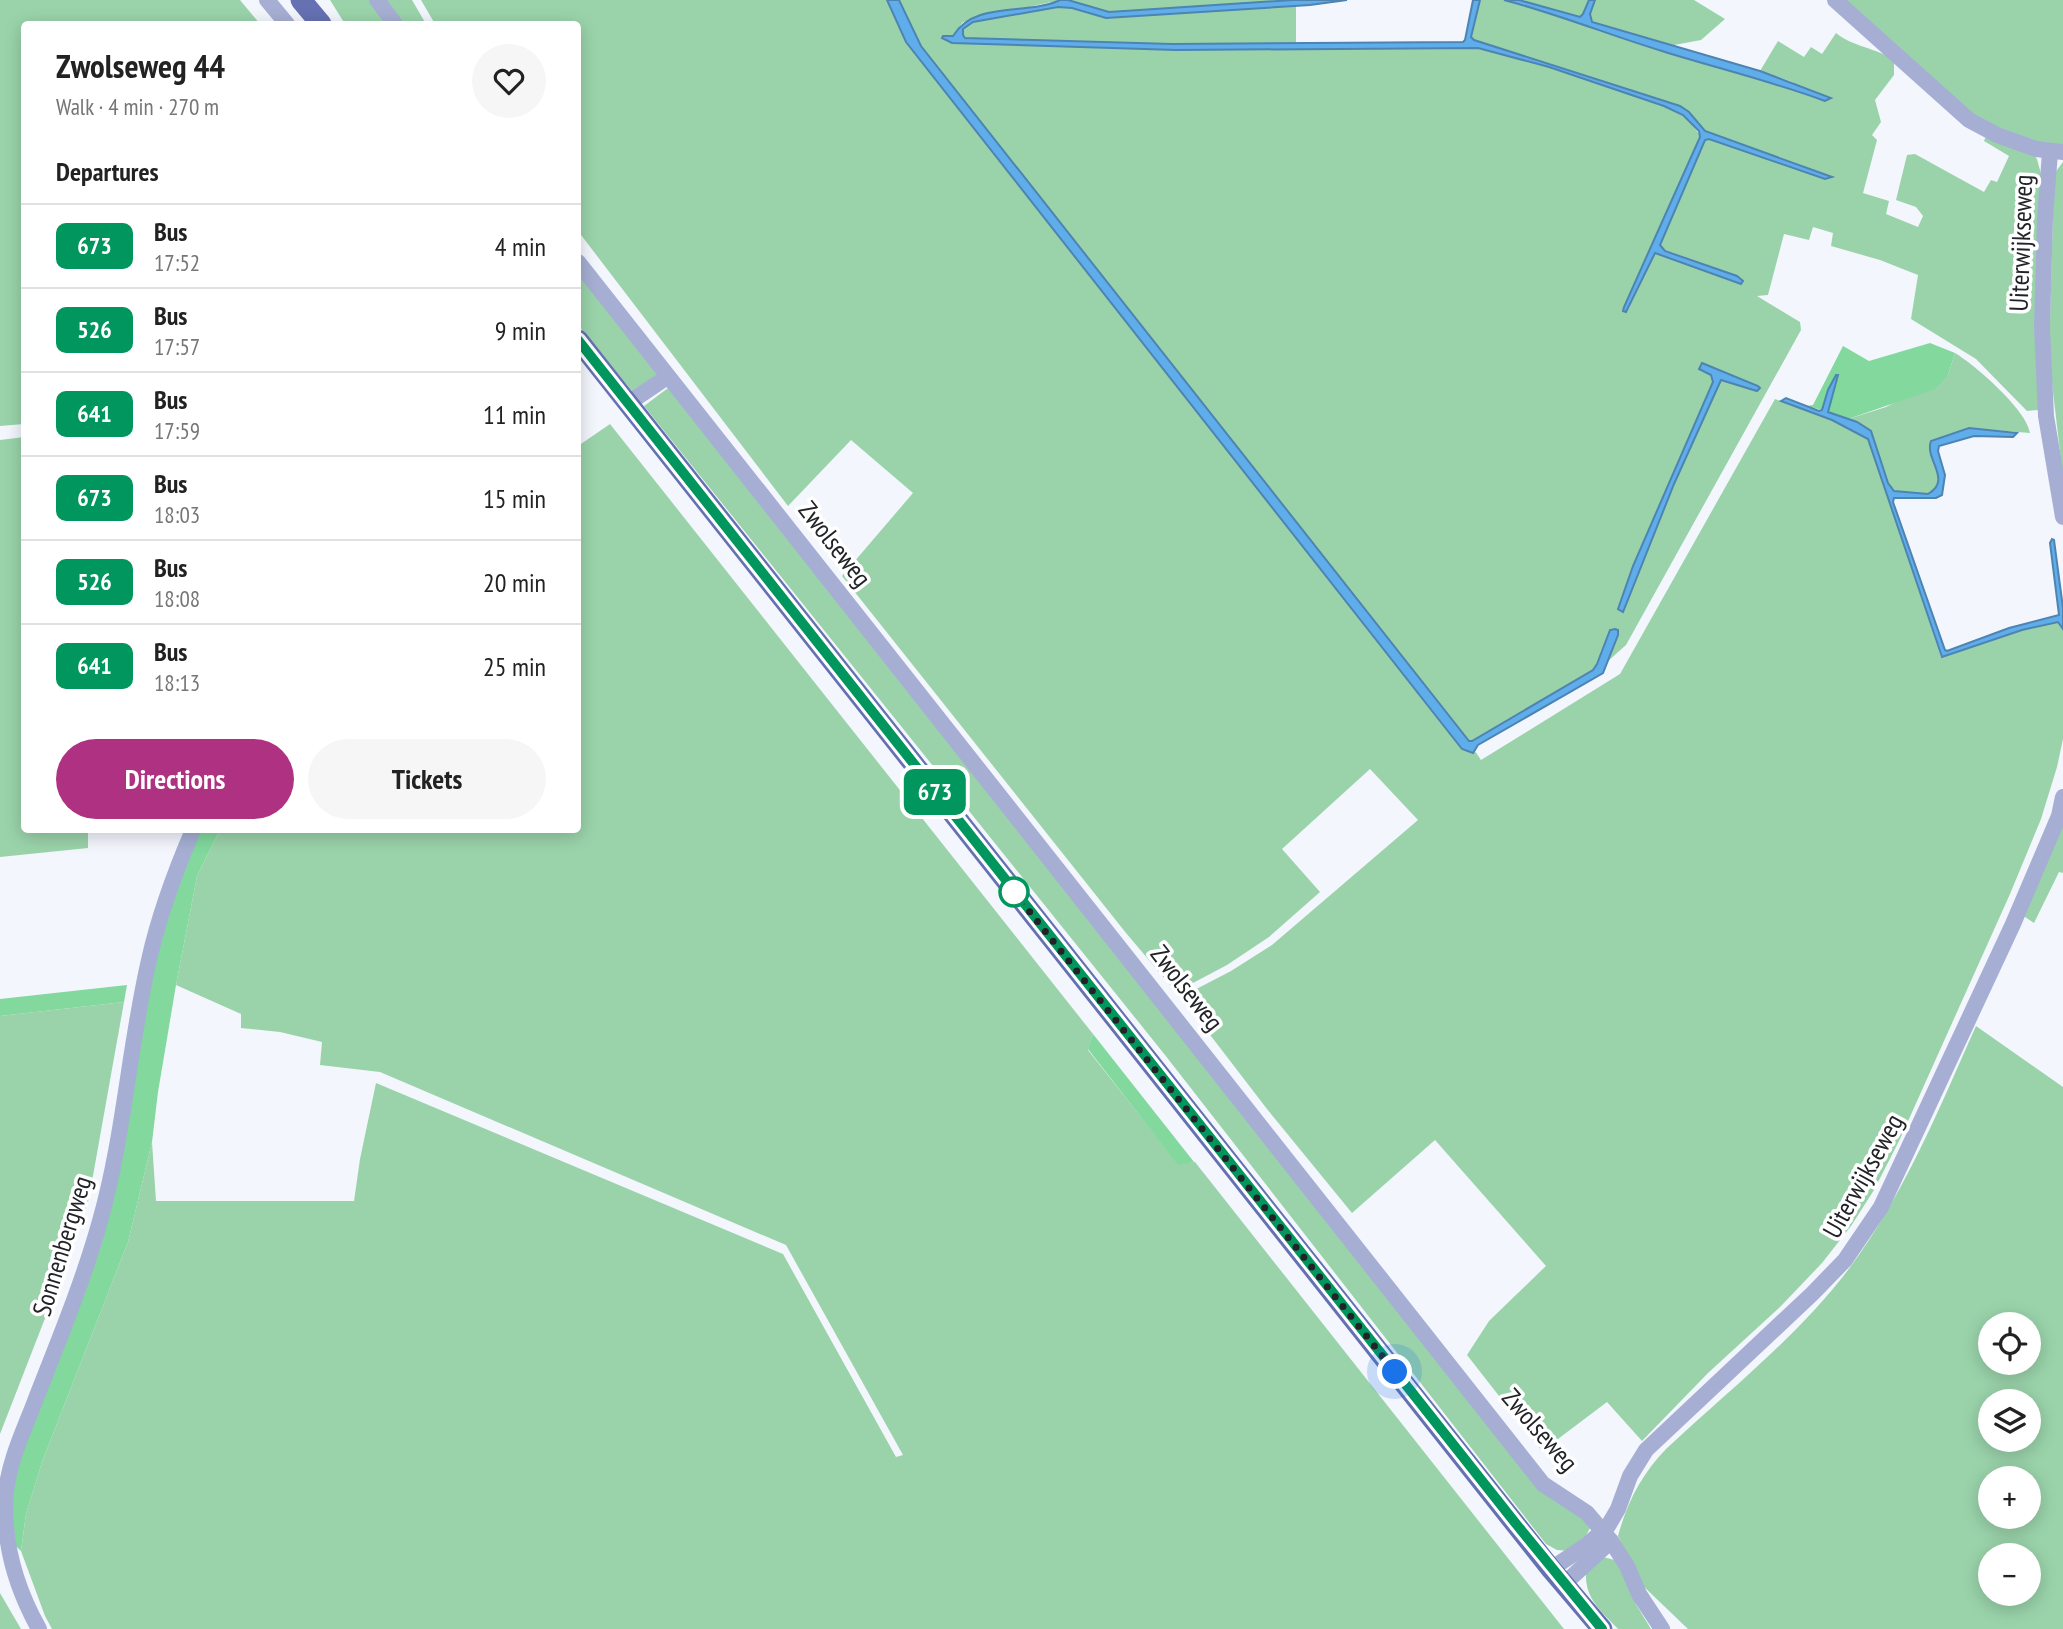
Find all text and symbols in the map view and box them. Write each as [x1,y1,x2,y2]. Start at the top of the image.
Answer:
text: Zwolseweg 44 [56,44,225,87]
button: heart [472,44,546,118]
text: Walk · 4 min · 270 m [56,92,219,121]
text: Departures [56,155,159,188]
street label: Uiterwijkseweg [2002,174,2039,312]
text: Bus [154,215,187,248]
text: 673 [77,230,112,261]
text: 4 min [495,230,546,263]
text: 17:52 [154,248,200,277]
text: Bus [154,299,187,332]
text: 526 [77,314,112,345]
text: 9 min [495,314,546,347]
text: 17:57 [154,332,200,361]
text: Bus [154,383,187,416]
text: 641 [77,398,112,429]
text: 11 min [483,398,546,431]
text: 17:59 [154,416,200,445]
text: Bus [154,467,187,500]
text: 673 [77,482,112,513]
text: 15 min [483,482,546,515]
street label: Zwolseweg [792,494,879,593]
text: 18:03 [154,500,200,529]
text: Bus [154,551,187,584]
text: 526 [77,566,112,597]
text: 20 min [483,566,546,599]
text: 18:08 [154,584,200,613]
text: Bus [154,635,187,668]
text: 641 [77,650,112,681]
text: 25 min [483,650,546,683]
text: 18:13 [154,668,200,697]
button: Directions [56,739,294,819]
button: Tickets [308,739,546,819]
line badge: 673 [895,769,975,815]
text: 673 [918,776,952,807]
unlabelled marker [999,877,1029,907]
street label: Zwolseweg [1144,938,1231,1037]
street label: Uiterwijkseweg [1815,1108,1910,1244]
street label: Sonnenbergweg [25,1172,98,1320]
map controls [1978,1312,2041,1606]
button: locate [1978,1312,2041,1375]
your location [1377,1354,1412,1389]
street label: Zwolseweg [1495,1381,1585,1478]
button: layers [1978,1389,2041,1452]
button: + [1978,1466,2041,1529]
button: − [1978,1543,2041,1606]

